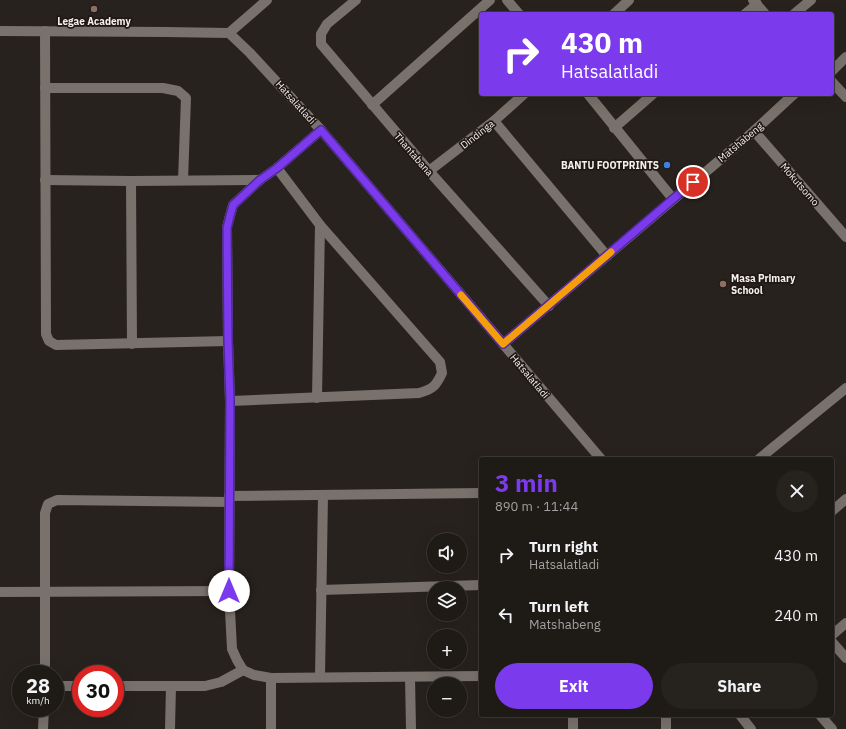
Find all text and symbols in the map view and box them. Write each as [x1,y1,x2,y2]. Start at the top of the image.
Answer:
marker: Legae Academy [89,4,99,14]
place label: Legae Academy [57,15,131,28]
text: 430 m [561,24,643,61]
icon: right [495,28,547,80]
text: Hatsalatladi [561,60,658,83]
street label: Hatsalatladi [273,78,319,127]
street label: Dindinga [458,117,497,152]
street label: Matshabeng [715,119,766,165]
street label: Thantabana [391,130,436,179]
place label: BANTU FOOTPRINTS [561,159,659,172]
marker: BANTU FOOTPRINTS [662,160,672,170]
street label: Mokutsomo [777,160,822,209]
pin [676,165,710,199]
icon: arrive [682,171,704,193]
place label: Masa Primary School [731,272,796,297]
marker: Masa Primary School [718,279,728,289]
street label: Hatsalatladi [507,351,552,401]
text: 3 min [495,467,558,499]
button: close [776,470,818,512]
text: 890 m · 11:44 [495,498,578,515]
map controls [427,533,467,717]
button: sound [427,533,467,573]
text: Turn right [529,537,598,556]
icon: right [495,544,517,566]
text: 430 m [774,546,818,565]
text: Hatsalatladi [529,556,599,573]
position arrow [208,570,250,612]
button: layers [427,581,467,621]
text: Turn left [529,597,589,616]
icon: left [495,604,517,626]
text: 240 m [774,606,818,625]
text: Matshabeng [529,616,601,633]
button: + [427,629,467,669]
button: Exit [495,663,653,709]
button: Share [661,663,818,709]
speed limit sign: 30 [72,665,124,717]
text: 28 [26,672,50,699]
button: − [427,677,467,717]
text: km/h [26,694,50,707]

